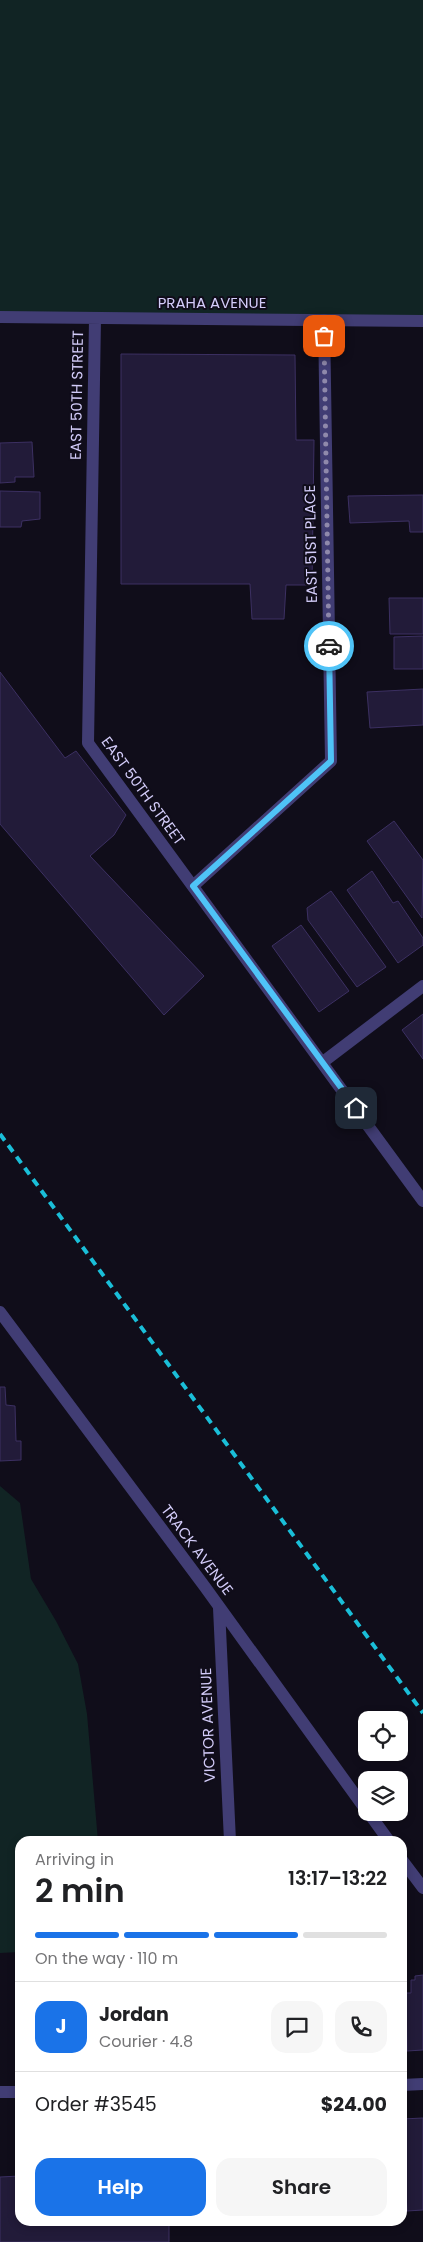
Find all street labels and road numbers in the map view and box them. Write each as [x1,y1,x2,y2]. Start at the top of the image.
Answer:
street label: PRAHA AVENUE [158,292,266,313]
street label: EAST 50TH STREET [65,330,88,460]
street label: EAST 51ST PLACE [299,485,322,603]
street label: EAST 50TH STREET [97,732,190,849]
street label: TRACK AVENUE [156,1500,238,1599]
street label: VICTOR AVENUE [195,1667,220,1783]

